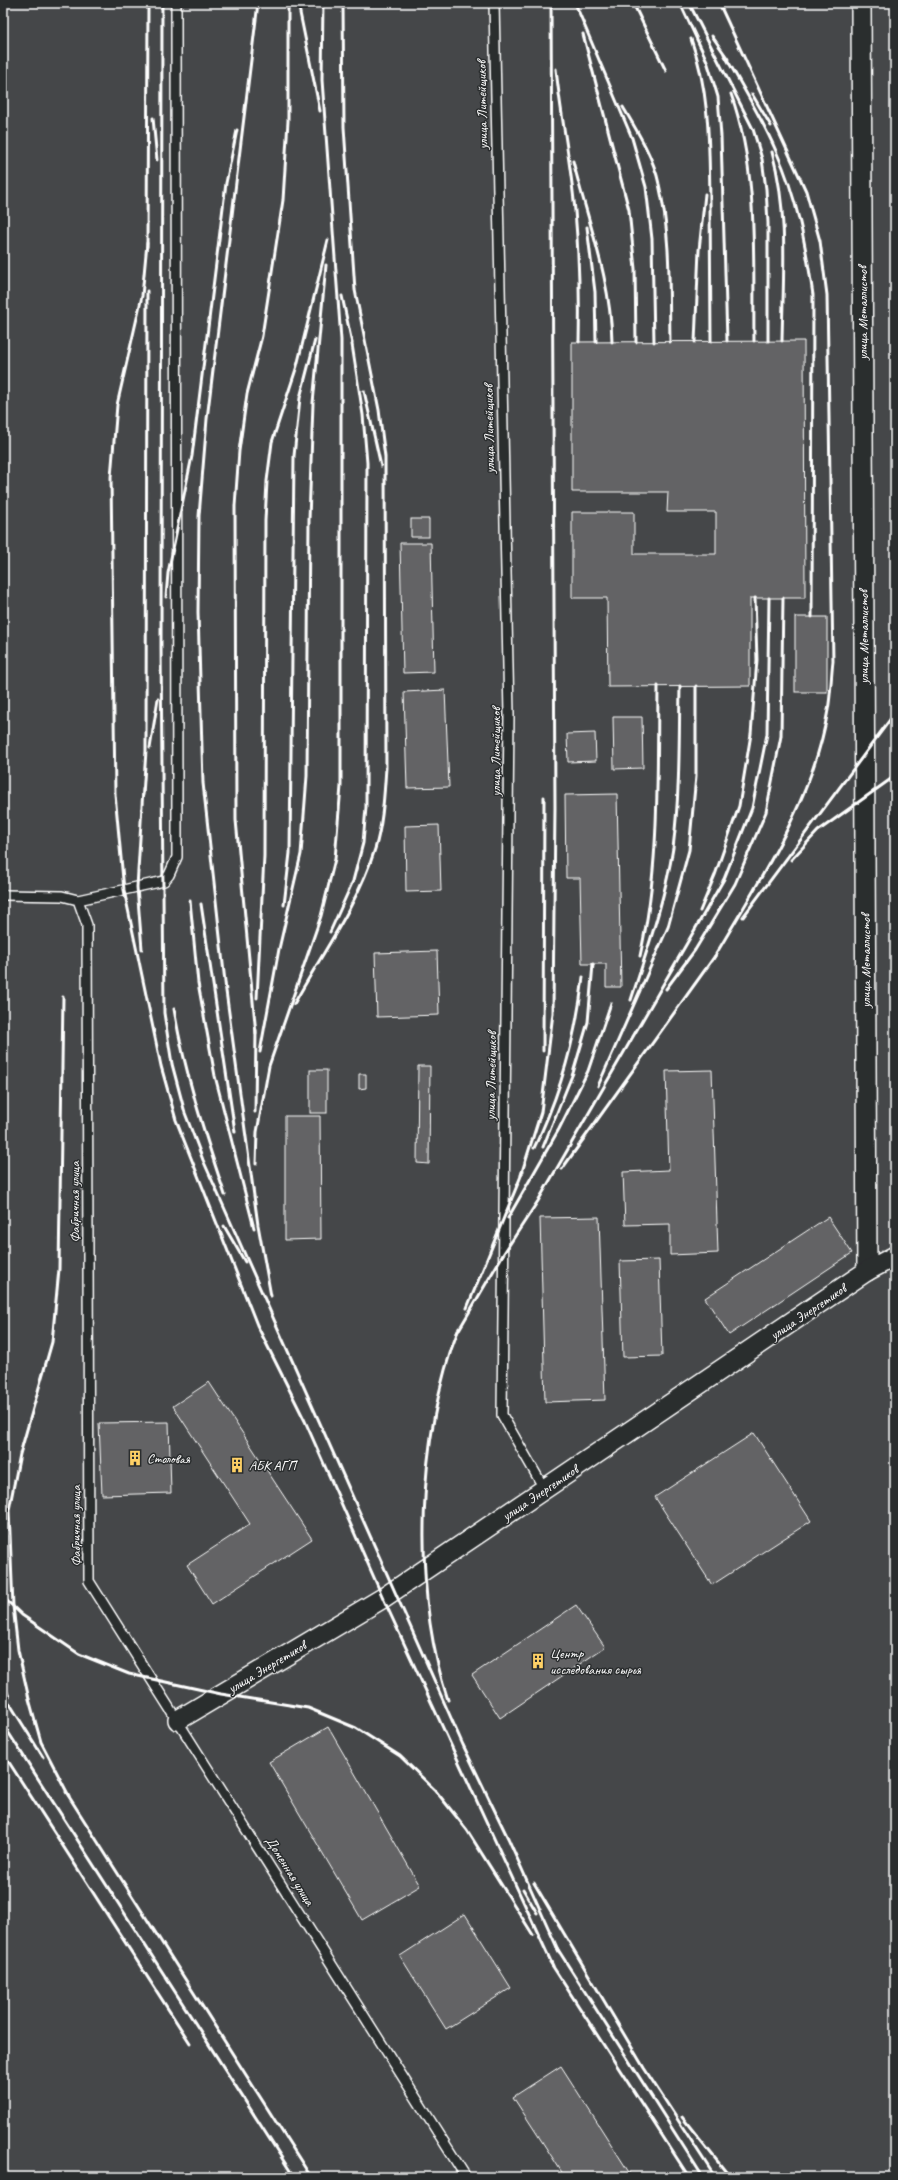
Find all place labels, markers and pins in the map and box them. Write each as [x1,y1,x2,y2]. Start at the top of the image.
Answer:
building icon: Столовая [126,1449,144,1467]
place label: Столовая [147,1450,191,1467]
building icon: АБК АГП [228,1456,246,1474]
place label: АБК АГП [249,1457,298,1474]
place label: Центр исследования сырья [550,1645,642,1678]
building icon: Центр исследования сырья [529,1652,547,1670]

